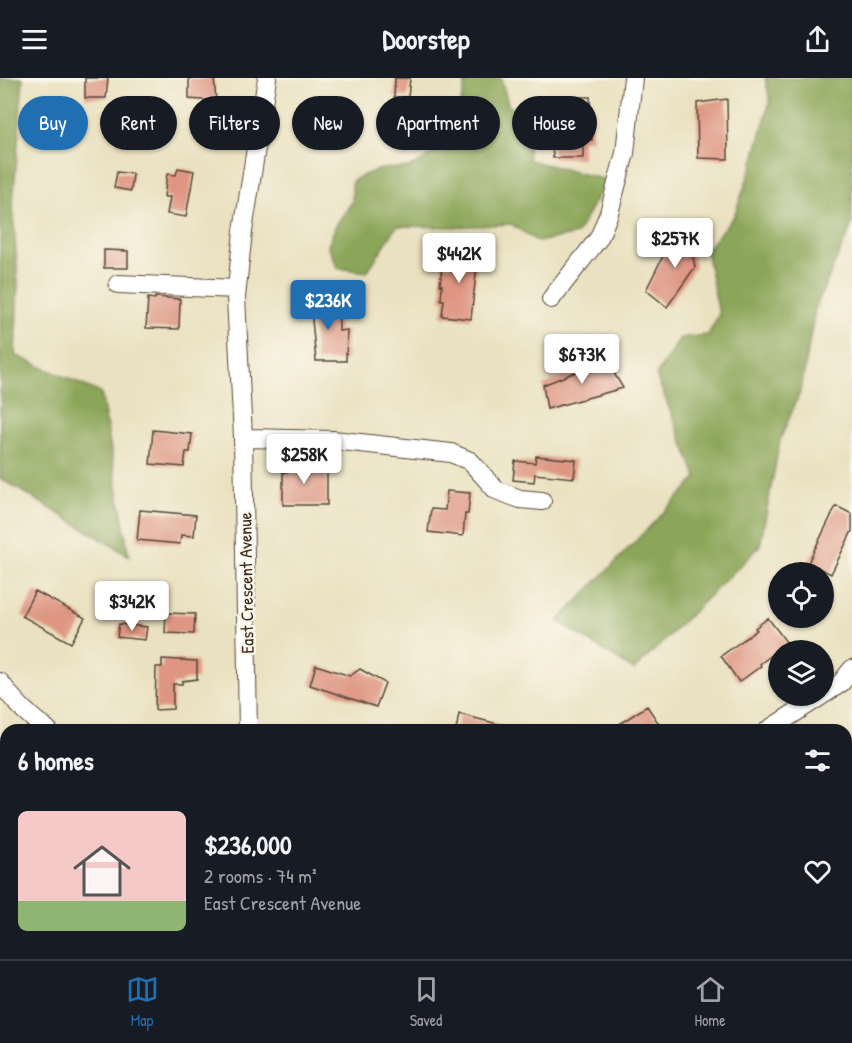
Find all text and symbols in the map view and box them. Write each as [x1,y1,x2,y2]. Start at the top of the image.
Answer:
text: Doorstep [383,21,469,57]
icon: menu [18,23,51,56]
icon: share [801,23,834,56]
chip: Buy [18,96,88,150]
chip: Rent [100,96,177,150]
chip: Filters [189,96,280,150]
chip: New [292,96,364,150]
chip: Apartment [376,96,500,150]
chip: House [512,96,597,150]
pin: $257K [633,218,717,269]
text: $257K [651,224,699,251]
pin: $442K [417,233,501,284]
text: $442K [437,239,481,266]
pin: $236K [286,280,370,331]
text: $236K [305,286,351,313]
pin: $673K [540,334,624,385]
text: $673K [558,340,606,367]
pin: $258K [262,434,346,485]
text: $258K [280,440,328,467]
street label: East Crescent Avenue [232,512,260,654]
map controls [768,562,834,706]
button: locate [768,562,834,628]
pin: $342K [90,581,174,632]
text: $342K [109,587,155,614]
button: layers [768,640,834,706]
text: 6 homes [18,743,94,778]
icon: filters [801,744,834,777]
text: $236,000 [204,827,292,862]
icon: home [66,835,138,907]
icon: heart [801,855,834,888]
text: 2 rooms · 74 m² [204,862,316,889]
text: East Crescent Avenue [204,889,361,916]
tab: Map [126,973,159,1031]
tab: Saved [410,973,443,1031]
tab: Home [694,973,727,1031]

